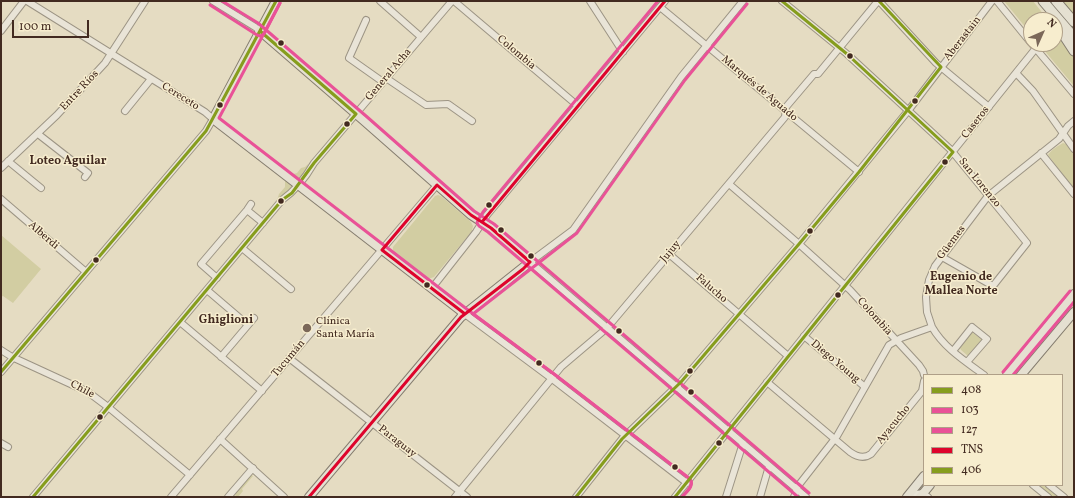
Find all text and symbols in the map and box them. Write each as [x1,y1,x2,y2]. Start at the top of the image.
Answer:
scale bar [14,12,91,38]
north arrow [1023,12,1063,52]
street label: Aberastain [941,14,985,64]
text: N [1043,16,1059,32]
text: 100 m [19,19,51,35]
street label: Colombia [494,33,538,73]
unlabelled marker [276,38,286,48]
street label: General Acha [363,46,415,104]
unlabelled marker [845,51,855,61]
street label: Marqués de Aguado [718,53,800,125]
street label: Entre Ríos [58,68,102,114]
street label: Cereceto [159,80,201,114]
unlabelled marker [910,96,920,106]
unlabelled marker [215,100,225,110]
street label: Caseros [959,104,993,142]
unlabelled marker [342,119,352,129]
district label: Loteo Aguilar [30,155,106,169]
street label: San Lorenzo [955,156,1003,210]
unlabelled marker [940,157,950,167]
unlabelled marker [276,196,286,206]
unlabelled marker [484,200,494,210]
street label: Alberdi [25,219,61,253]
street label: Güemes [935,223,969,263]
unlabelled marker [496,225,506,235]
unlabelled marker [805,226,815,236]
street label: Jujuy [658,238,684,266]
unlabelled marker [526,251,536,261]
unlabelled marker [91,255,101,265]
district label: Eugenio de Mallea Norte [924,271,998,299]
street label: Falucho [692,272,730,306]
unlabelled marker [422,280,432,290]
unlabelled marker [833,290,843,300]
street label: Colombia [854,295,894,339]
district label: Ghiglioni [199,314,253,328]
place label: Clínica Santa María [316,315,375,341]
marker: Clínica Santa María [301,322,313,334]
unlabelled marker [614,326,624,336]
street label: Tucumán [269,338,309,380]
street label: Diego Young [808,338,862,386]
unlabelled marker [534,358,544,368]
unlabelled marker [685,366,695,376]
legend [923,374,1063,486]
street label: Chile [68,378,96,402]
text: 408 [961,382,981,398]
unlabelled marker [686,387,696,397]
text: 103 [961,402,979,418]
street label: Ayacucho [874,403,914,447]
unlabelled marker [95,412,105,422]
text: 127 [961,422,978,438]
street label: Paraguay [375,423,419,461]
unlabelled marker [714,438,724,448]
text: TNS [961,442,983,458]
unlabelled marker [670,462,680,472]
text: 406 [961,462,981,478]

